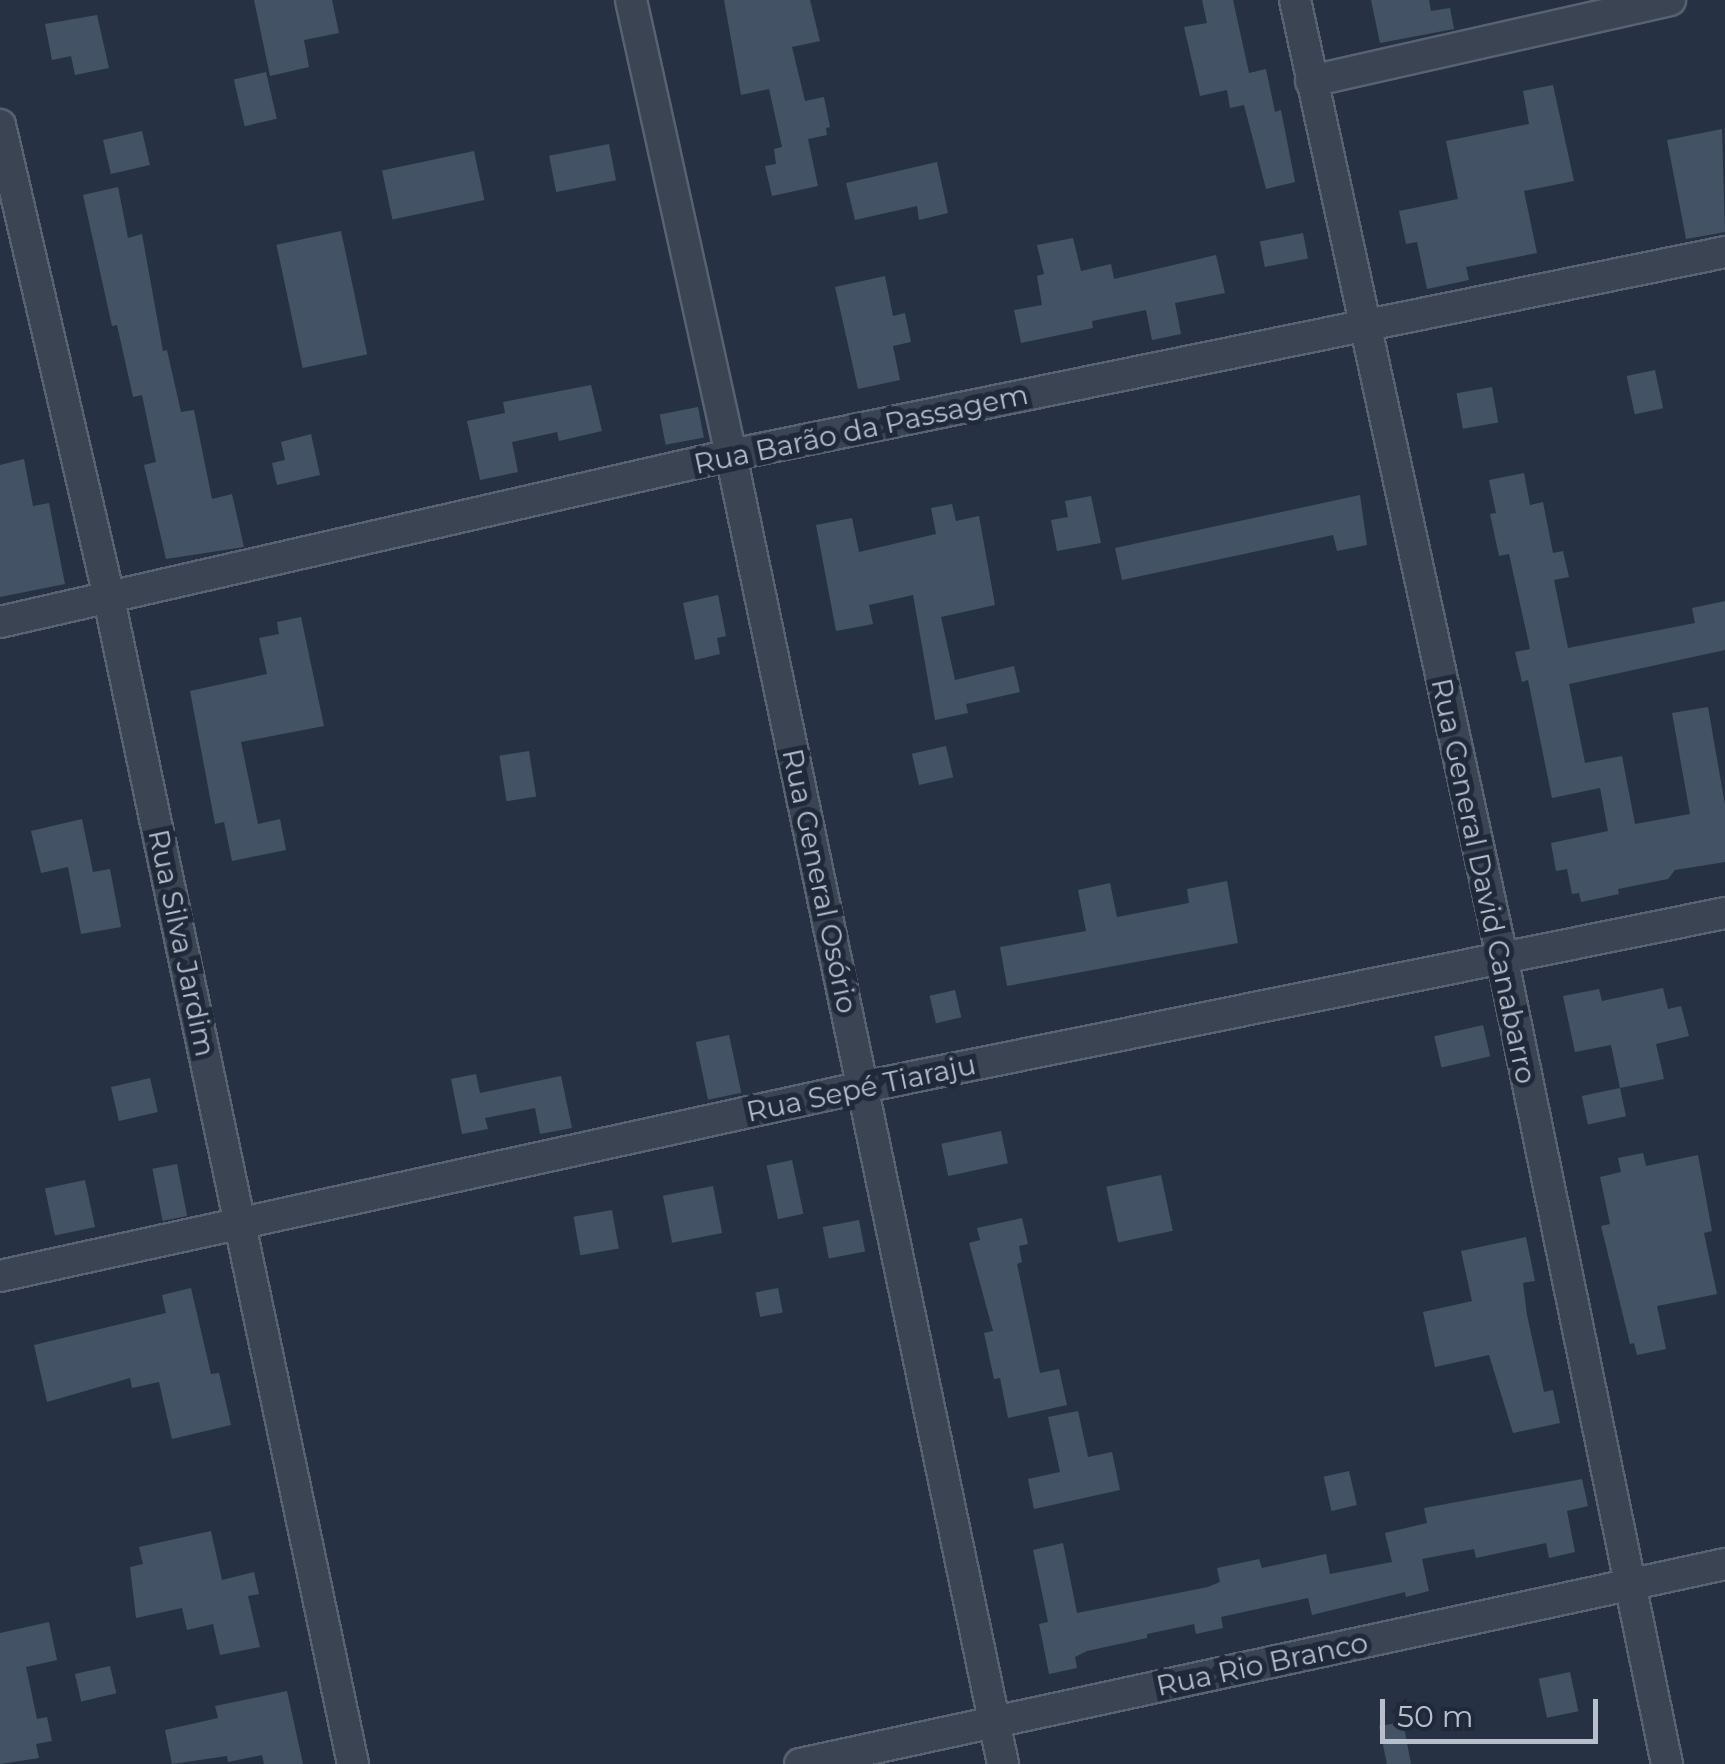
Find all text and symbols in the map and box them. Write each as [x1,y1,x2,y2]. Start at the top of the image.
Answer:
street label: Rua Barão da Passagem [691,377,1031,481]
street label: Rua General David Canabarro [1425,675,1543,1087]
street label: Rua General Osório [776,746,864,1016]
street label: Rua Silva Jardim [142,826,222,1060]
street label: Rua Sepé Tiaraju [743,1047,979,1129]
street label: Rua Rio Branco [1153,1625,1371,1703]
scale bar [1385,1679,1602,1741]
text: 50 m [1397,1698,1474,1735]

